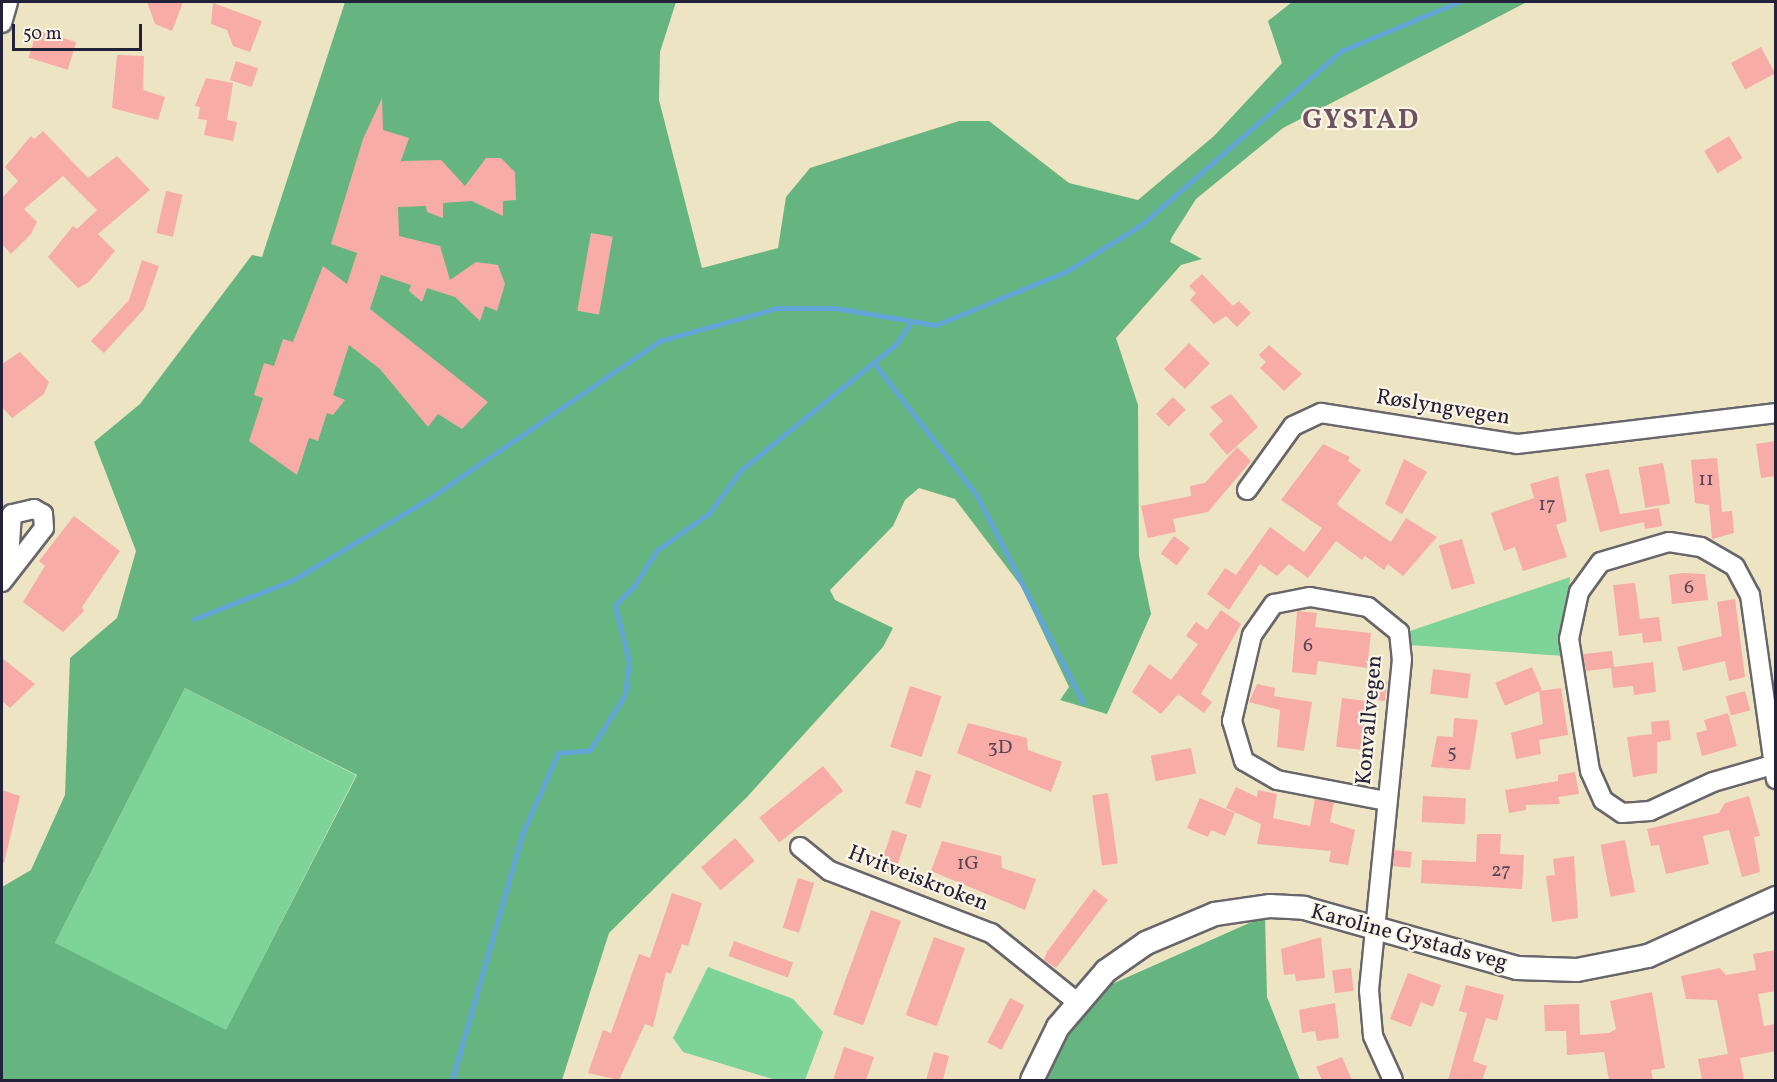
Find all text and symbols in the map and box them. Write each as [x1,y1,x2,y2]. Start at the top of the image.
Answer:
scale bar [15,12,146,50]
text: 50 m [23,22,62,47]
district label: GYSTAD [1302,104,1420,138]
street label: Røslyngvegen [1374,384,1512,432]
house number: 11 [1698,468,1714,492]
house number: 17 [1538,493,1556,517]
house number: 6 [1684,576,1694,600]
house number: 6 [1303,634,1313,658]
street label: Konvallvegen [1351,654,1389,786]
house number: 3D [988,736,1012,760]
house number: 5 [1447,741,1457,765]
street label: Hvitveiskroken [844,840,992,918]
house number: 1G [957,852,979,876]
house number: 27 [1491,859,1511,883]
street label: Karoline Gystads veg [1307,899,1511,977]

